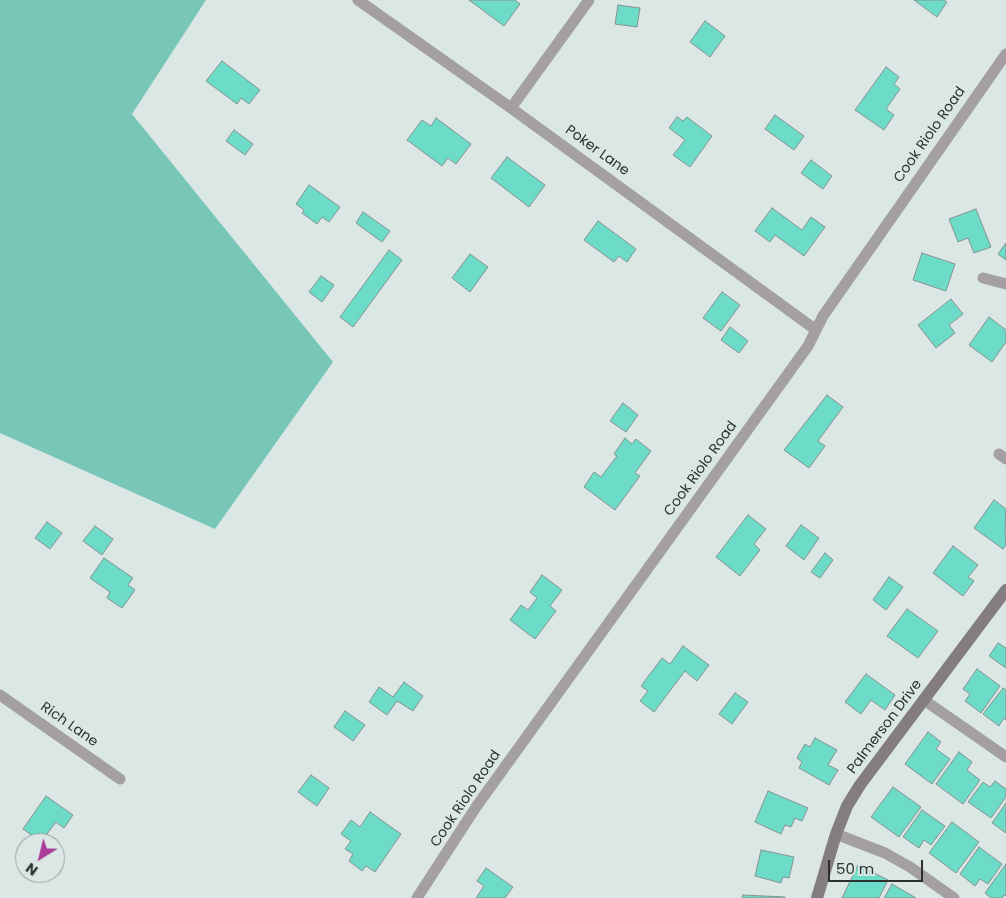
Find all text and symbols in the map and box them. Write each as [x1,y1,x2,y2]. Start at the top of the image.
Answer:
street label: Cook Riolo Road [891,84,969,186]
street label: Poker Lane [562,122,632,180]
street label: Cook Riolo Road [661,418,741,520]
street label: Palmerson Drive [844,677,926,777]
street label: Rich Lane [37,699,101,751]
street label: Cook Riolo Road [427,747,505,851]
north arrow [15,833,65,883]
scale bar [831,850,926,882]
text: N [22,858,42,881]
text: 50 m [836,858,874,879]

